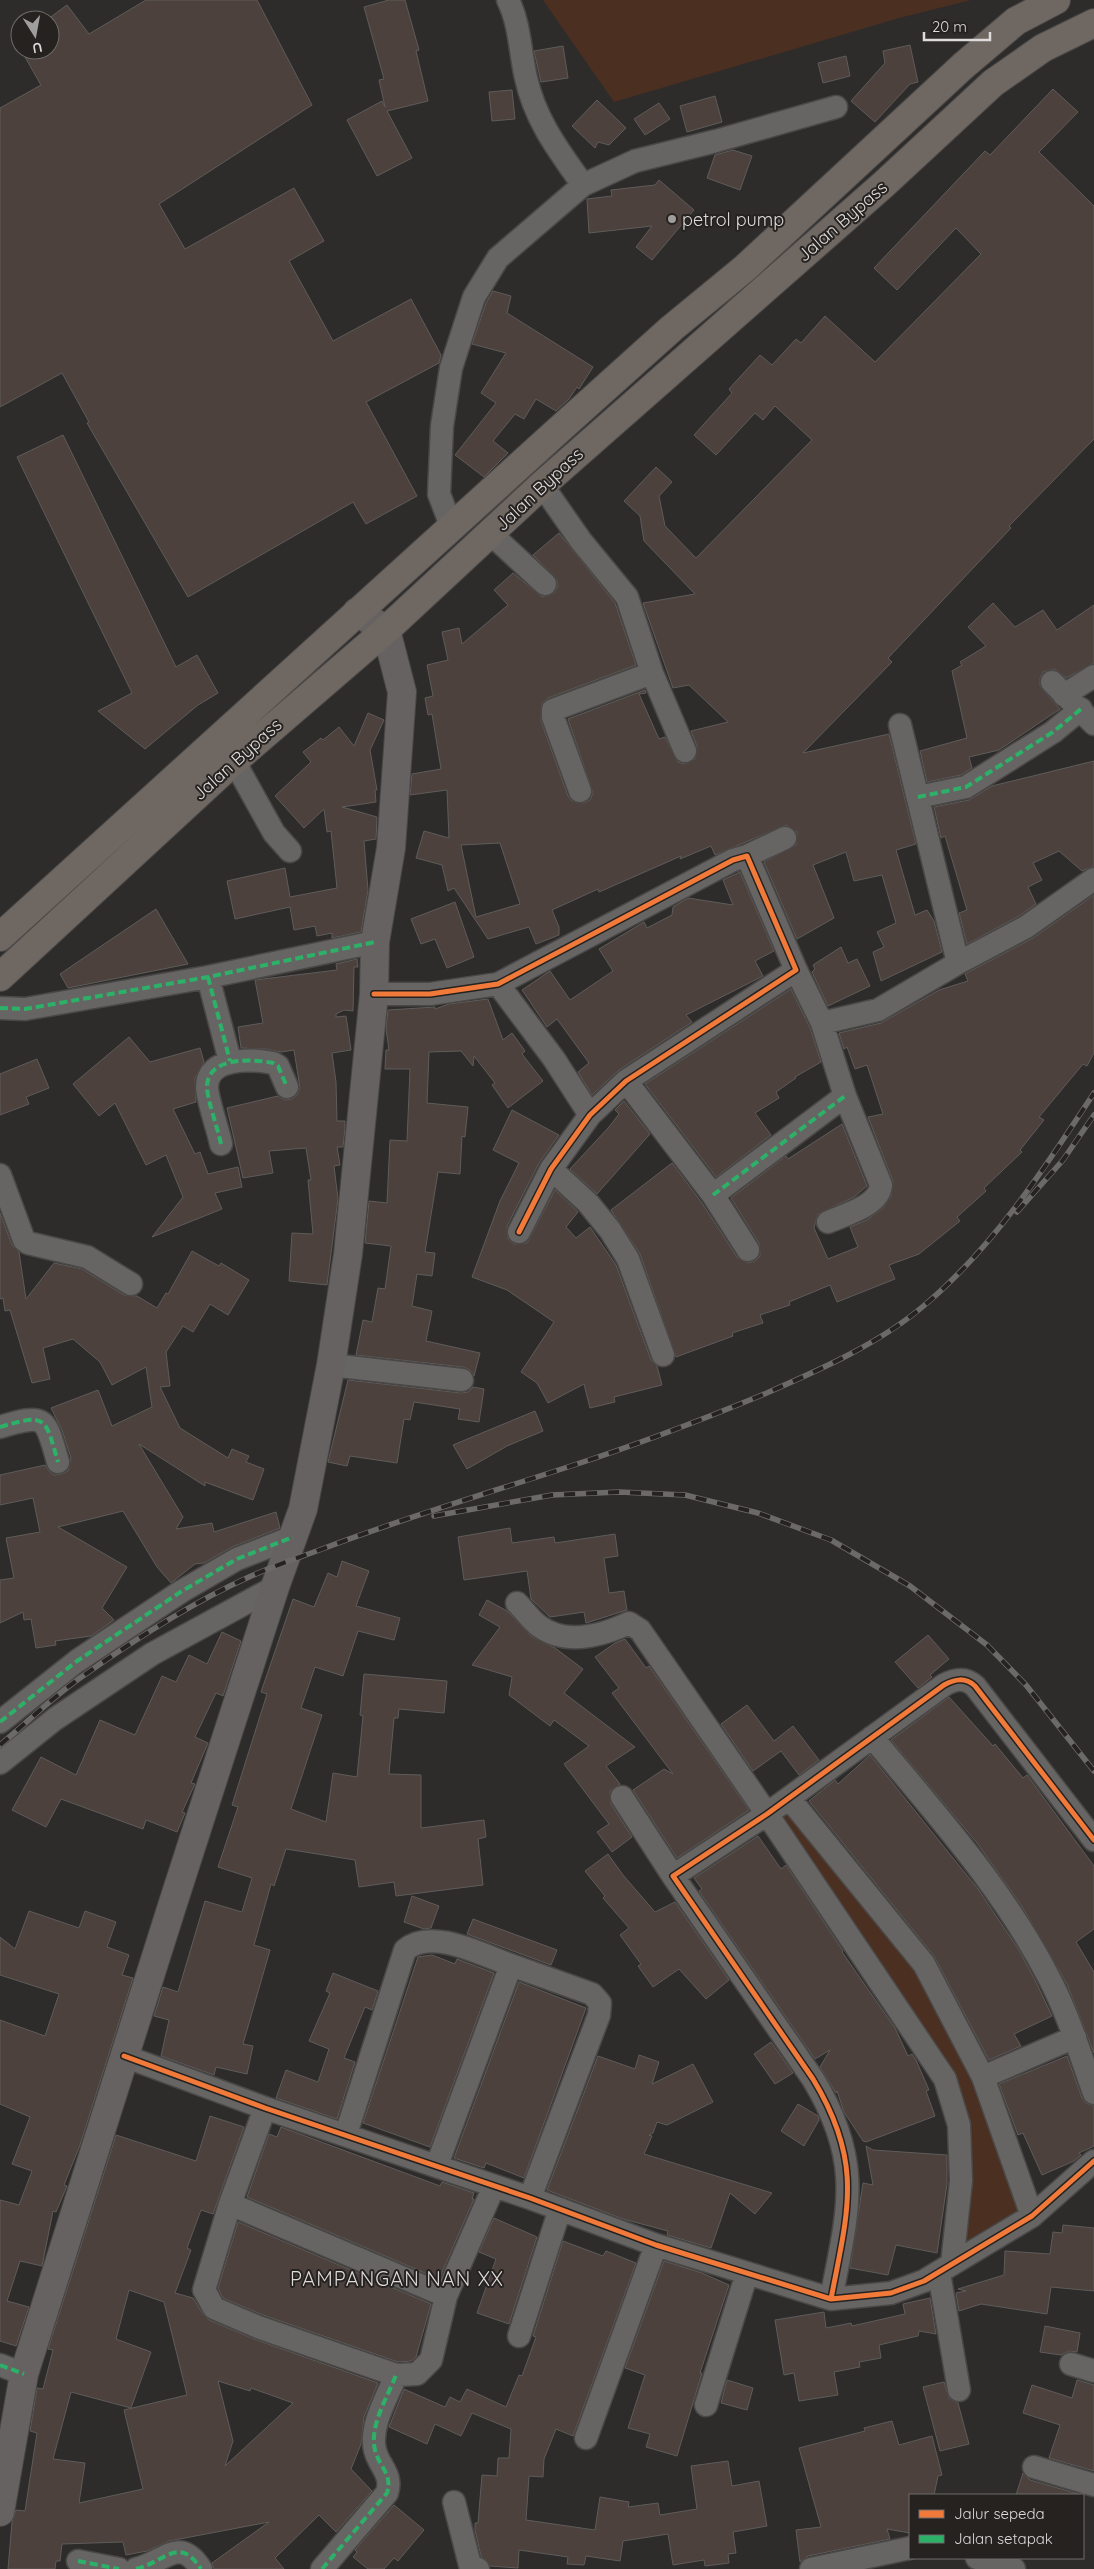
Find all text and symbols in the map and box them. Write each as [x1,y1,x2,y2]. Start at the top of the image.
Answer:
north arrow [10,10,60,60]
scale bar [924,10,990,42]
text: 20 m [932,17,967,36]
text: U [31,38,44,58]
street label: Jalan Bypass [792,176,892,266]
place label: petrol pump [682,208,784,231]
marker: petrol pump [666,213,678,225]
street label: Jalan Bypass [490,442,588,536]
street label: Jalan Bypass [188,713,286,805]
district label: PAMPANGAN NAN XX [290,2266,504,2291]
legend [909,2494,1084,2559]
text: Jalur sepeda [954,2504,1045,2523]
text: Jalan setapak [954,2529,1053,2548]

